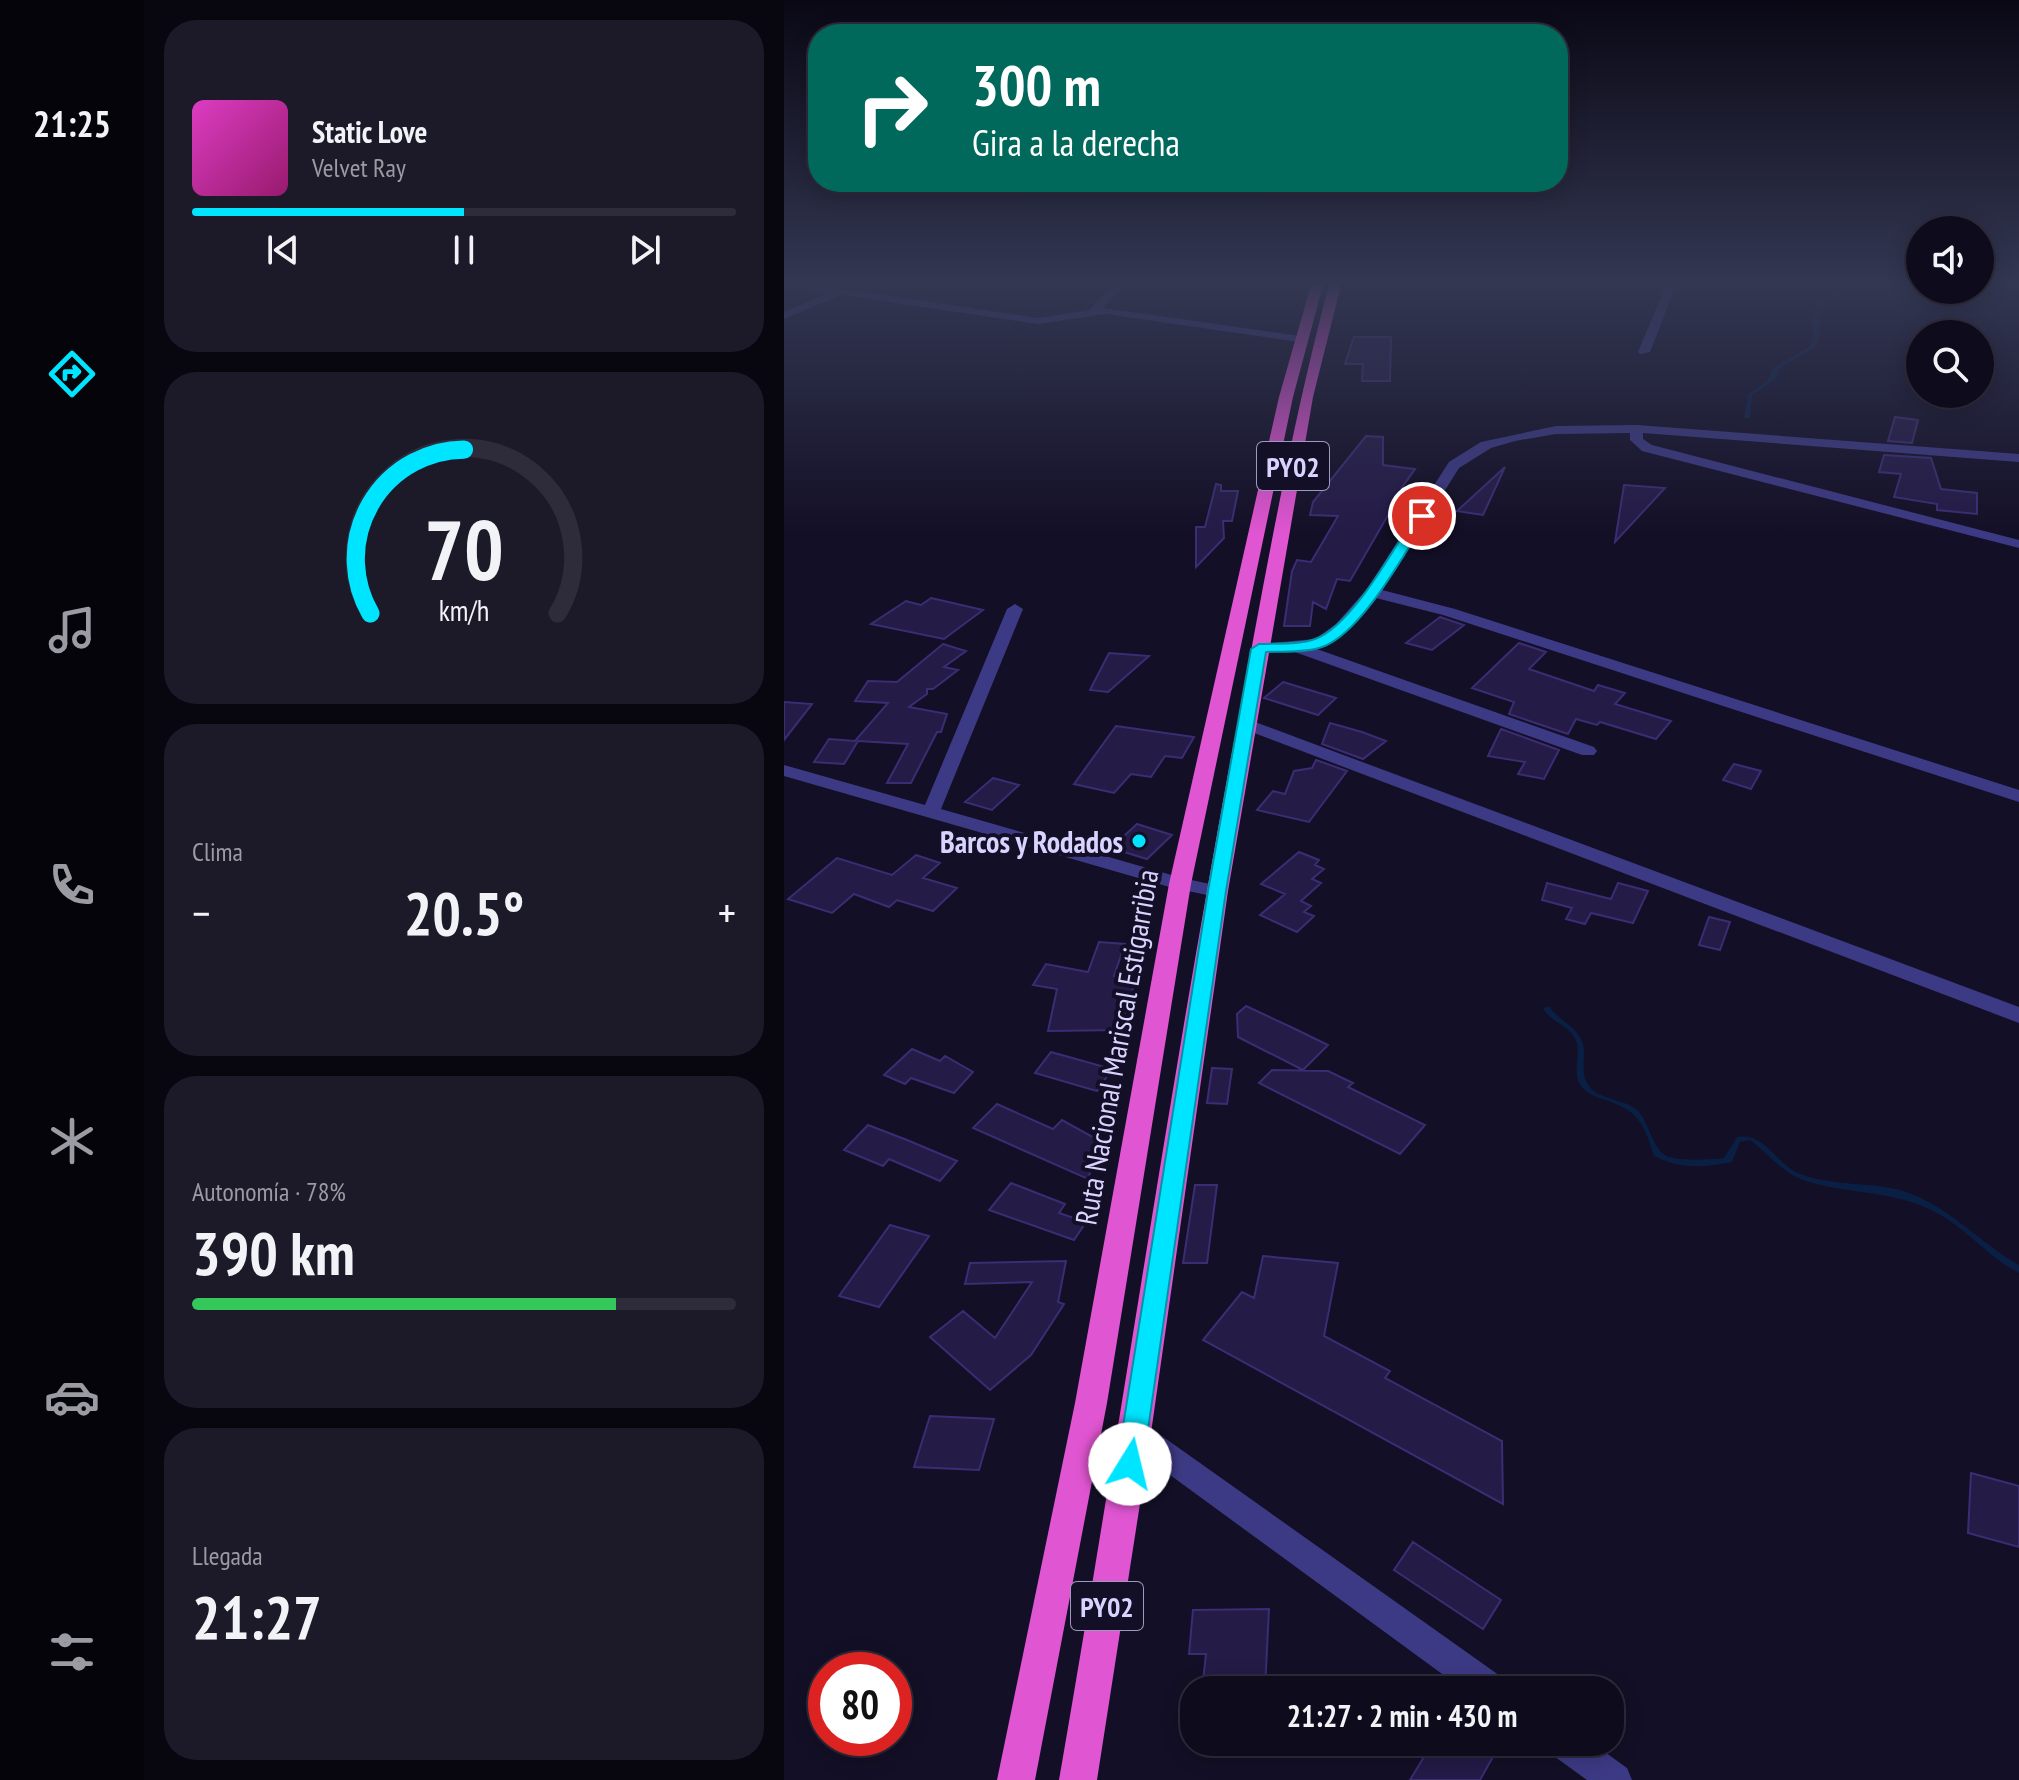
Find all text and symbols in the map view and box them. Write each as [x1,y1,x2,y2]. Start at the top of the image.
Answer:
text: 300 m [972,49,1101,121]
icon: right [840,56,944,160]
text: 21:25 [33,100,111,147]
text: Static Love [312,112,427,151]
text: Gira a la derecha [972,119,1180,166]
text: Velvet Ray [312,151,406,184]
map controls [1906,216,1994,408]
button: sound [1906,216,1994,304]
icon: previous [261,228,305,272]
icon: pause [442,228,486,272]
icon: next [623,228,667,272]
button: search [1906,320,1994,408]
icon: directions [44,346,100,402]
road number: PY02 [1257,442,1329,490]
pin [1388,482,1456,550]
icon: arrive [1400,494,1444,538]
text: 70 [424,495,504,603]
text: km/h [439,592,489,629]
icon: music [44,602,100,658]
place label: Barcos y Rodados [940,822,1123,861]
marker: Barcos y Rodados [1130,832,1148,850]
text: Clima [192,835,243,868]
icon: phone [44,857,100,913]
street label: Ruta Nacional Mariscal Estigarribia [1066,866,1166,1228]
text: 20.5° [404,874,524,952]
text: − [192,884,210,941]
text: + [718,884,736,941]
icon: climate [44,1113,100,1169]
text: Autonomía · 78% [192,1175,346,1208]
text: 390 km [192,1214,355,1292]
icon: car [44,1369,100,1425]
position arrow [1088,1422,1172,1506]
text: Llegada [192,1539,263,1572]
text: 21:27 [192,1578,322,1656]
road number: PY02 [1071,1582,1143,1630]
icon: filters [44,1624,100,1680]
speed limit sign: 80 [808,1652,912,1756]
text: 21:27 · 2 min · 430 m [1287,1696,1517,1735]

